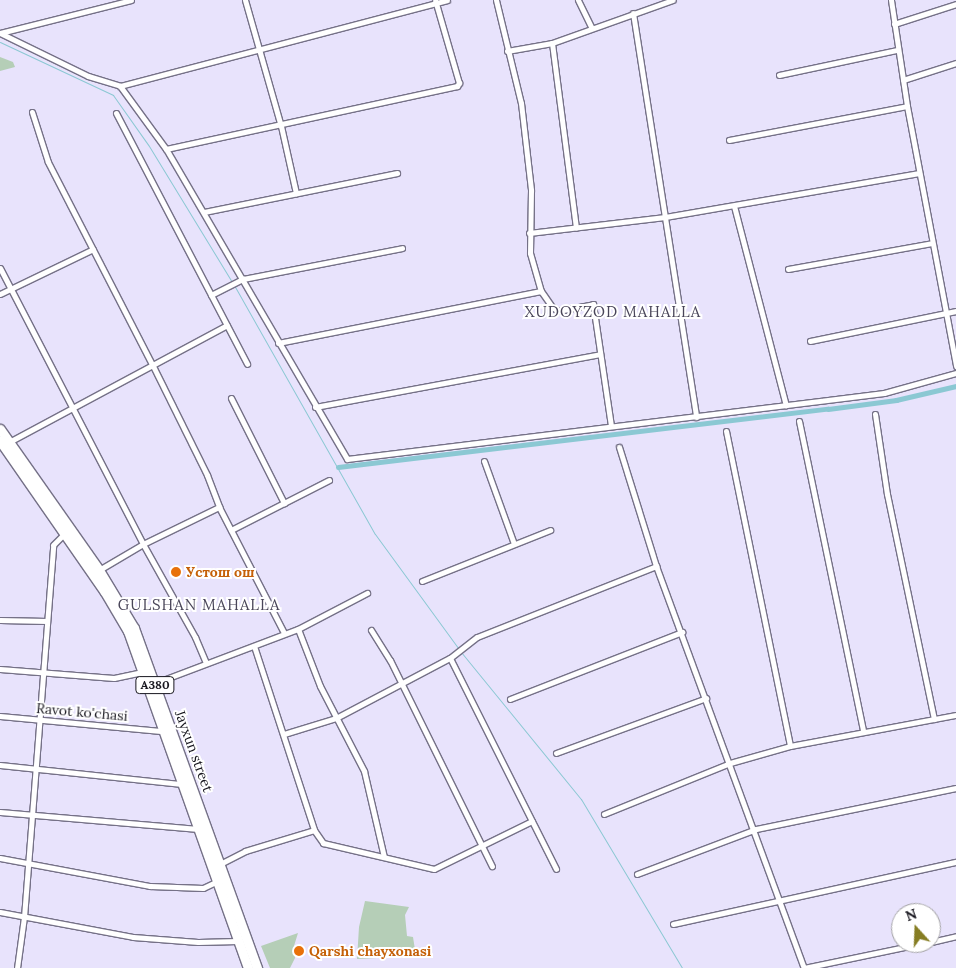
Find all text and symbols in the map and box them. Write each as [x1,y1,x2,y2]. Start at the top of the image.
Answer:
district label: XUDOYZOD MAHALLA [523,303,703,321]
place label: Устош ош [186,564,255,580]
marker: Устош ош [170,566,182,578]
district label: GULSHAN MAHALLA [116,596,282,614]
road number: A380 [135,676,175,694]
street label: Ravot ko'chasi [36,700,128,724]
street label: Jayxun street [171,708,217,794]
north arrow [891,903,941,953]
text: N [903,905,919,925]
place label: Qarshi chayxonasi [309,943,431,959]
marker: Qarshi chayxonasi [293,945,305,957]

